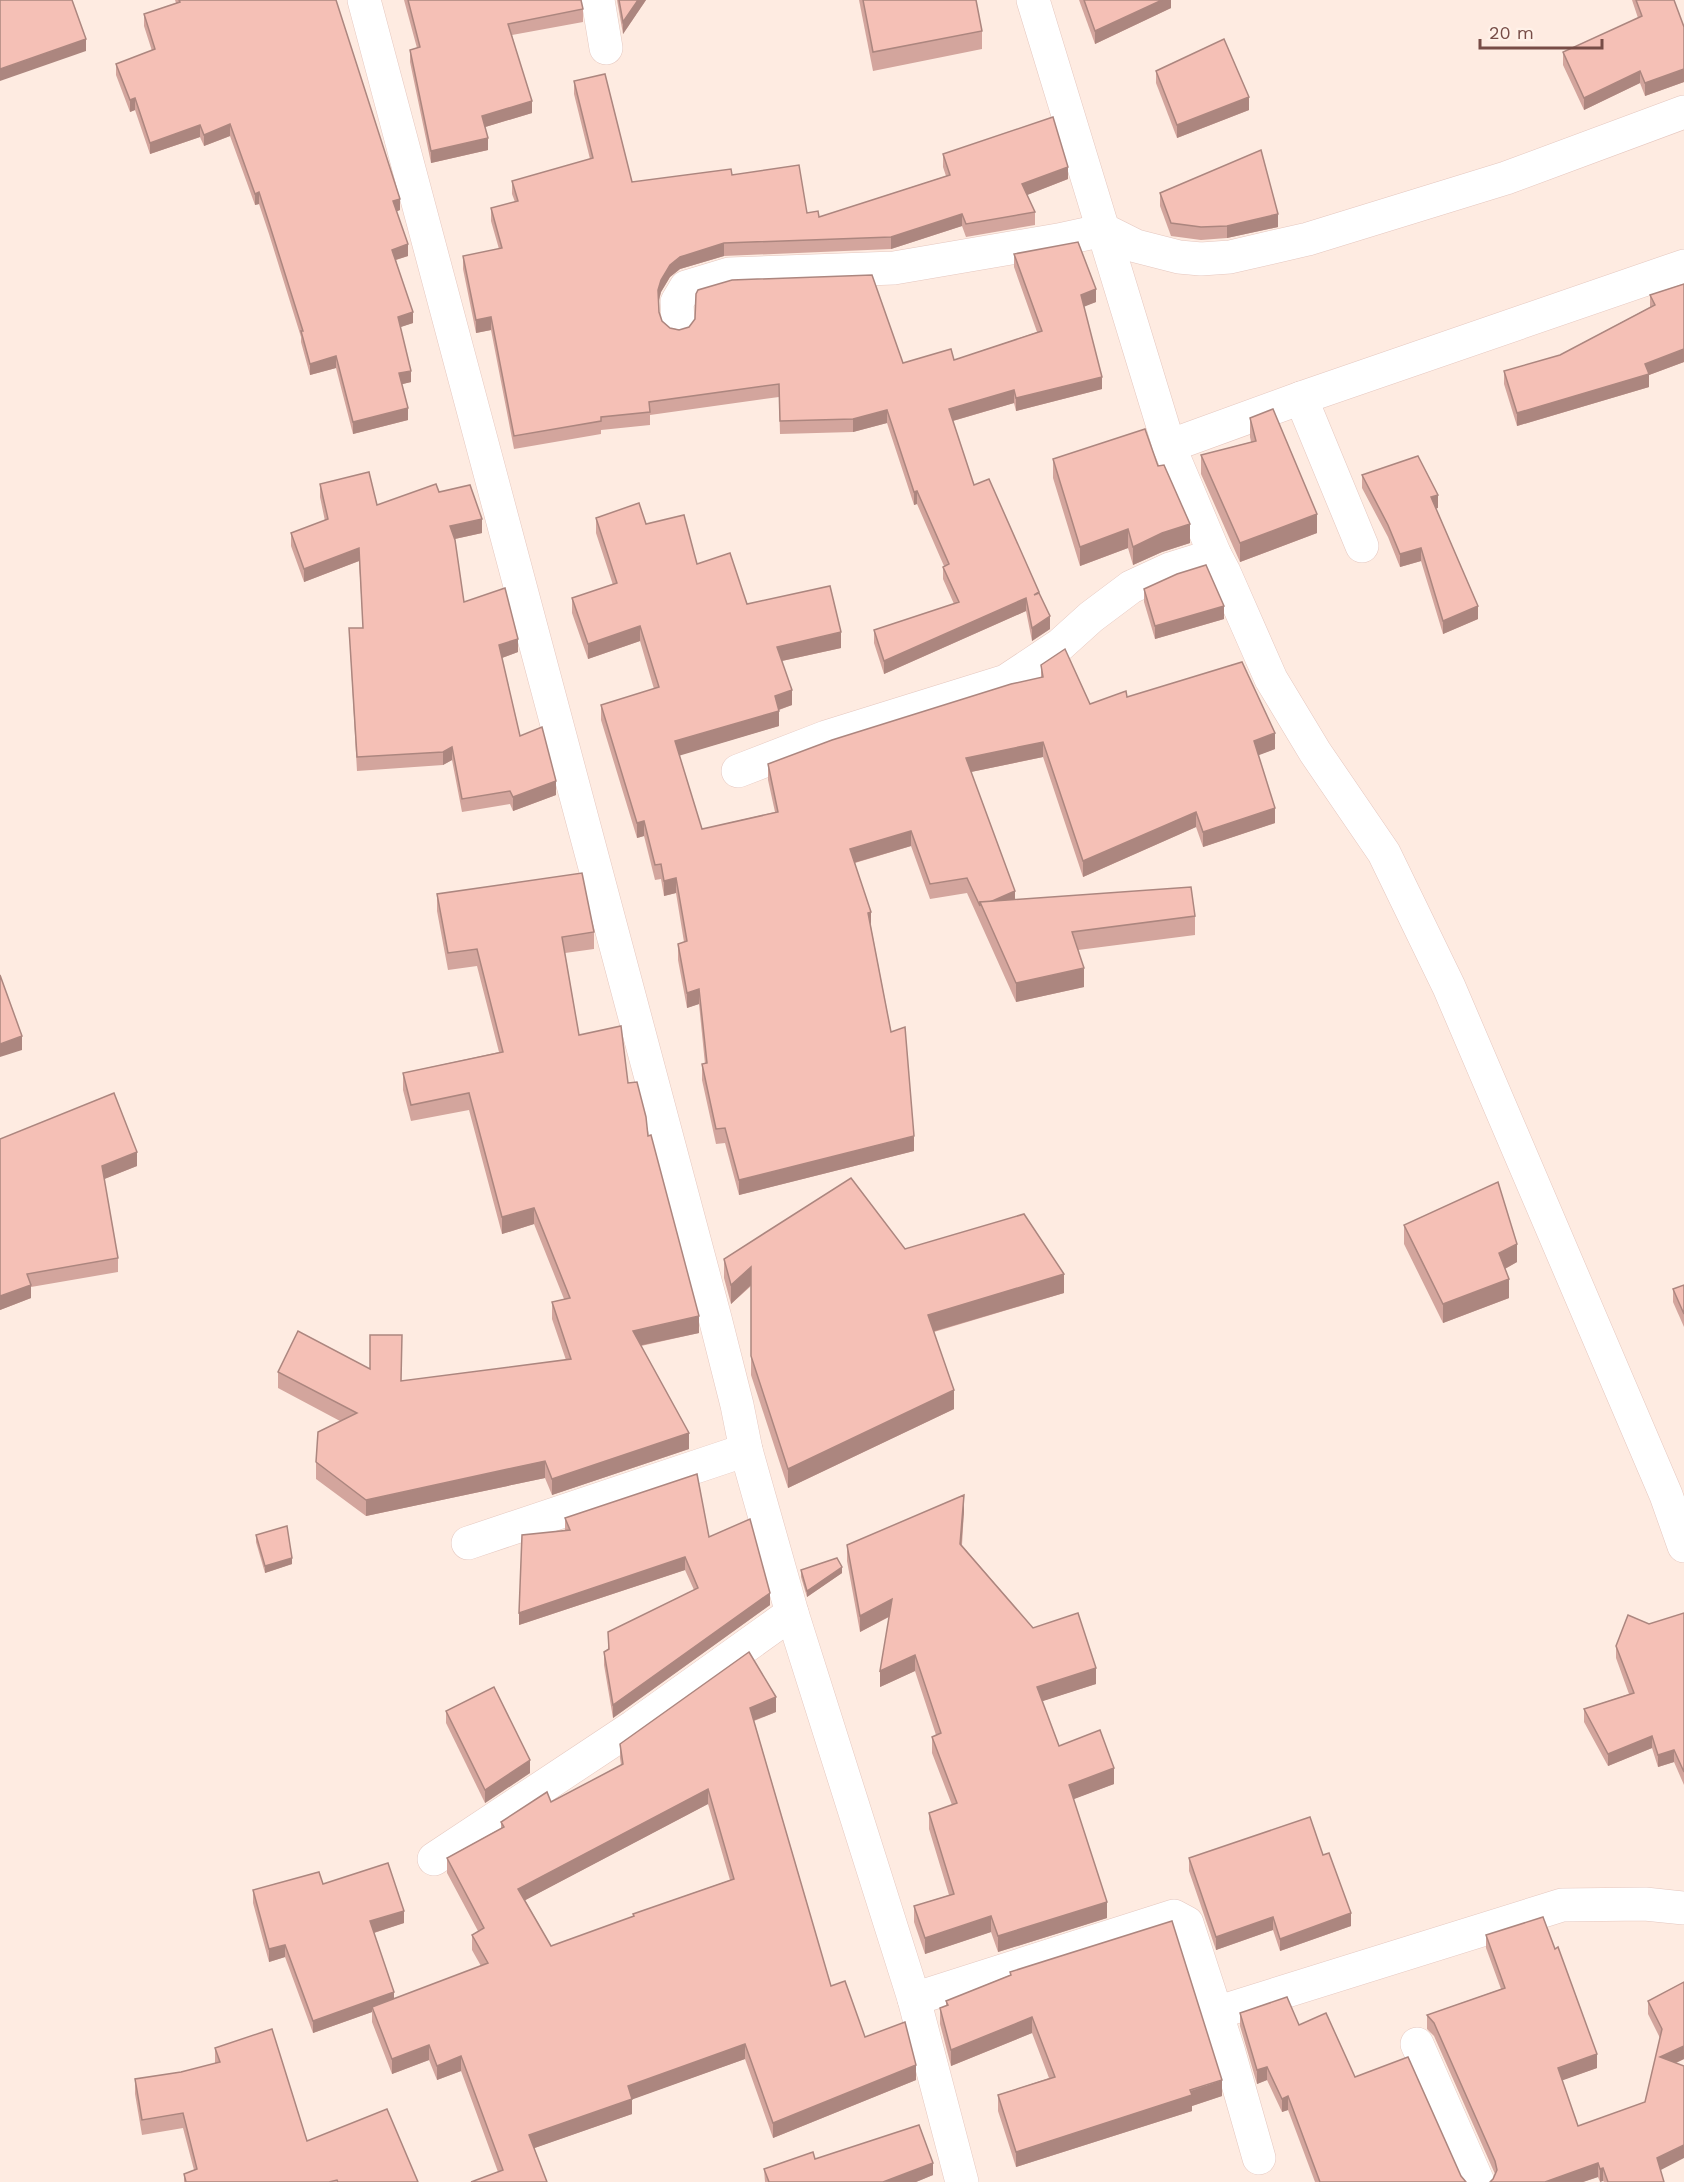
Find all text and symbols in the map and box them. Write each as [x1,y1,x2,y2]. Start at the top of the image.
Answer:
scale bar [1480,12,1602,50]
text: 20 m [1489,22,1534,43]

